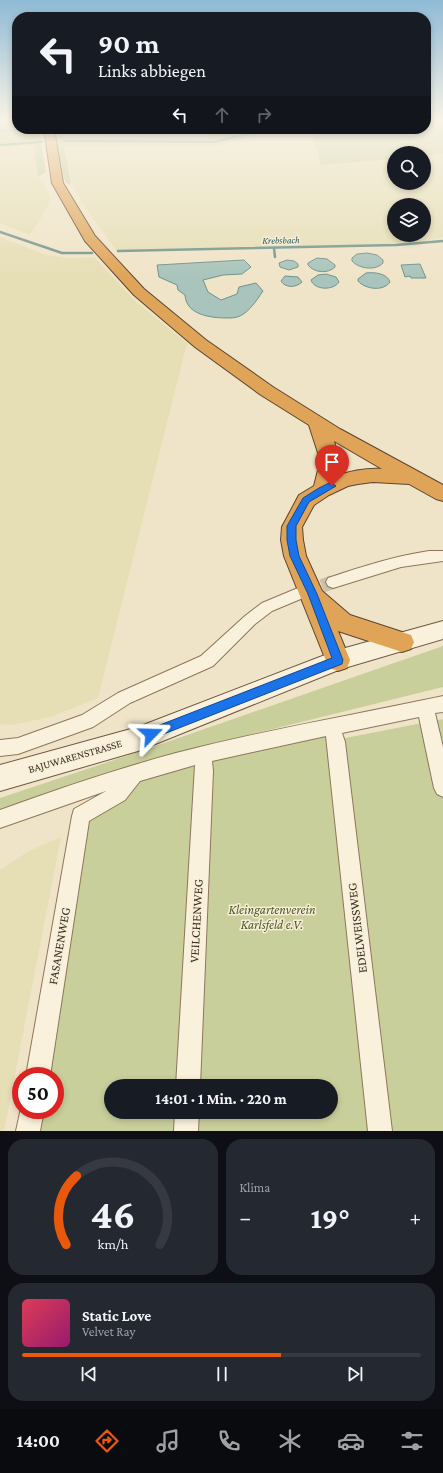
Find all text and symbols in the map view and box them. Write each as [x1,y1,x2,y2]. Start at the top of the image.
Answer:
icon: left [32,28,84,80]
text: 90 m [98,28,159,59]
text: Links abbiegen [98,61,206,81]
icon: left [169,104,191,126]
icon: ahead [211,104,233,126]
icon: right [253,104,275,126]
map controls [387,146,431,242]
button: search [387,146,431,190]
button: layers [387,198,431,242]
water label: Krebsbach [262,234,300,246]
pin [315,445,349,486]
icon: arrive [321,451,343,473]
position arrow [130,713,172,755]
street label: BAJUWARENSTRASSE [27,737,124,776]
street label: VEILCHENWEG [186,879,206,963]
street label: EDELWEISSWEG [344,882,370,974]
park label: Kleingartenverein Karlsfeld e.V. [228,902,316,932]
street label: FASANENWEG [45,906,73,986]
speed limit sign: 50 [12,1067,64,1119]
text: 14:01 · 1 Min. · 220 m [155,1091,287,1107]
text: Klima [240,1180,270,1195]
text: 46 [90,1191,135,1237]
text: 19° [311,1201,350,1234]
text: − [240,1205,251,1230]
text: + [409,1205,421,1230]
text: km/h [97,1236,128,1252]
text: Static Love [82,1308,151,1324]
text: Velvet Ray [82,1324,135,1339]
icon: previous [78,1363,100,1385]
icon: pause [211,1363,233,1385]
icon: next [344,1363,366,1385]
icon: directions [93,1427,121,1455]
icon: music [154,1427,182,1455]
icon: phone [215,1427,243,1455]
icon: climate [276,1427,304,1455]
icon: car [337,1427,365,1455]
icon: filters [398,1427,426,1455]
text: 14:00 [17,1431,60,1451]

